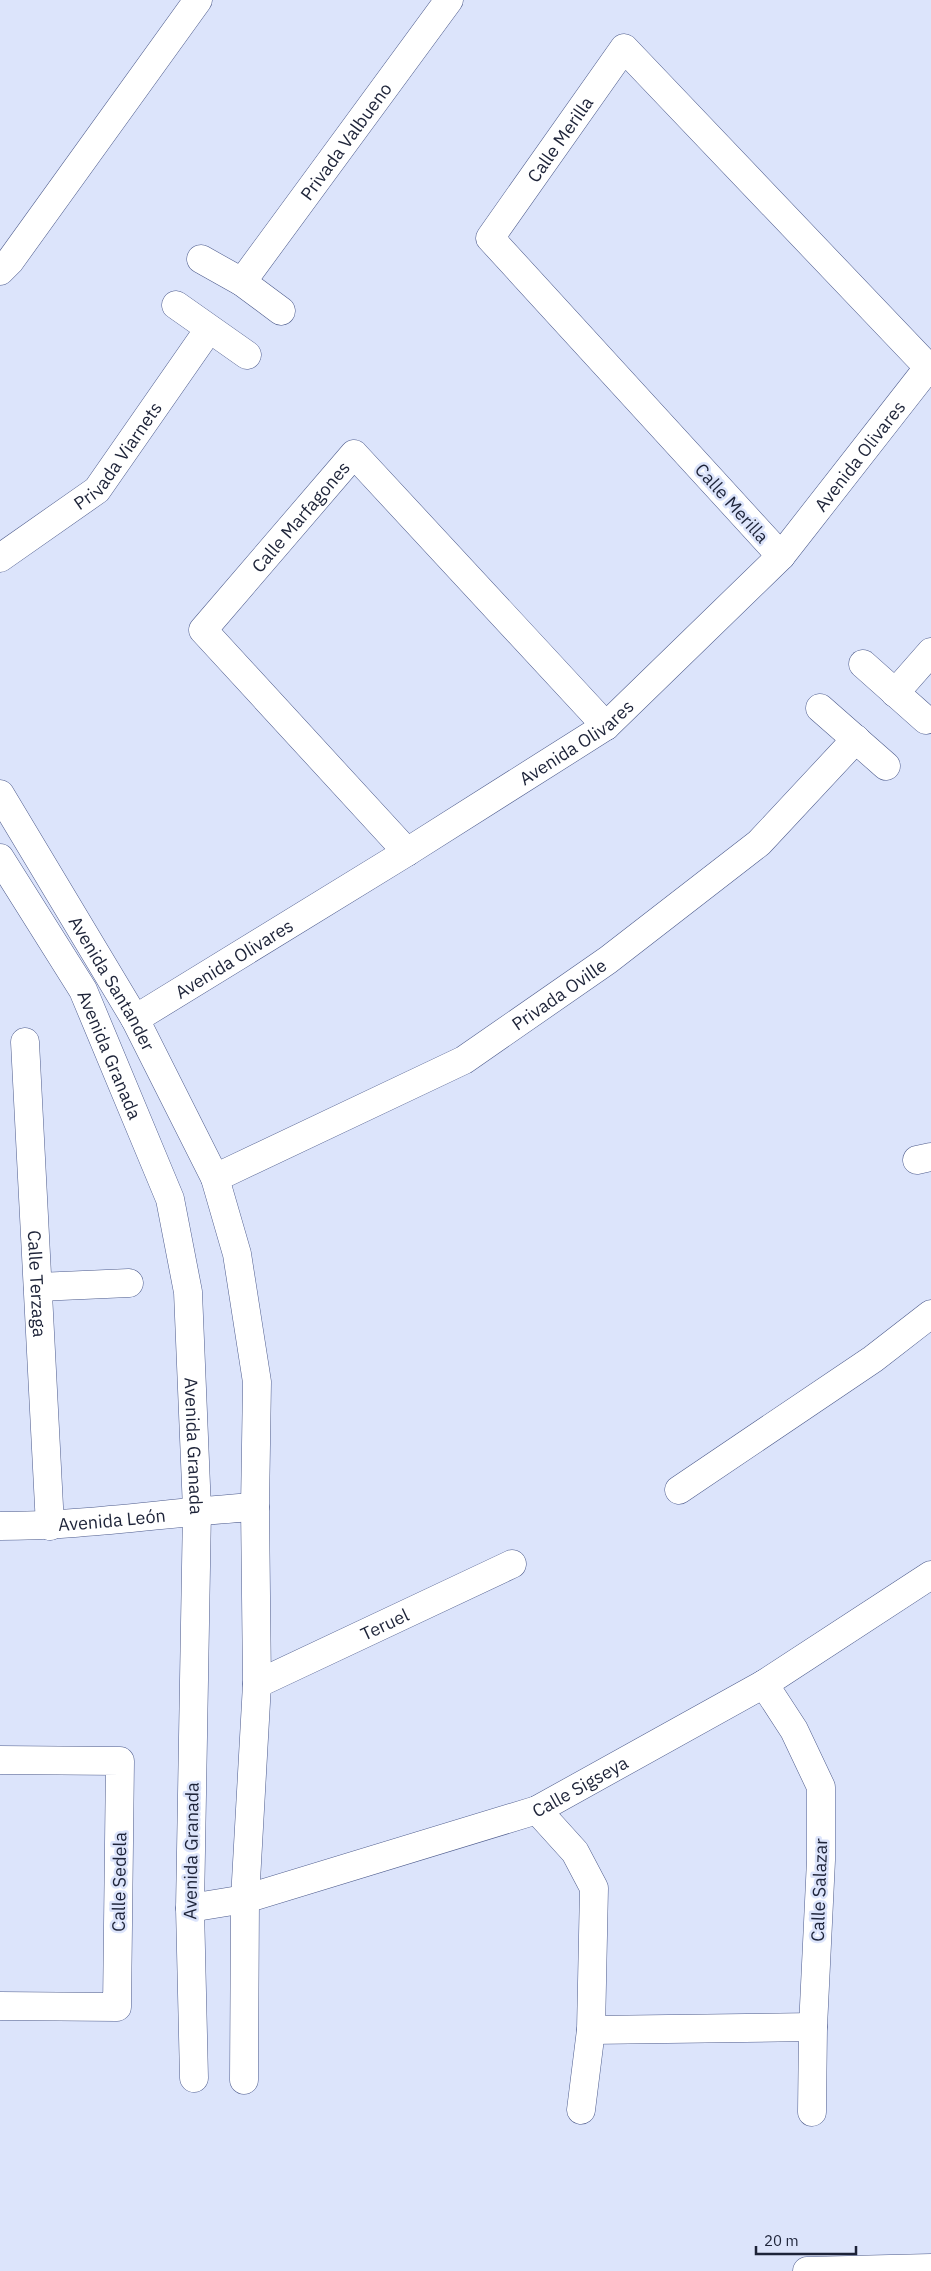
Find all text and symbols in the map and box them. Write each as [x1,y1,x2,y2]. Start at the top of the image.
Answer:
street label: Privada Valbueno [295,78,396,204]
street label: Calle Merilla [522,92,598,187]
street label: Avenida Olivares [809,396,910,516]
street label: Privada Viarnets [69,397,167,514]
street label: Calle Marfagones [246,456,354,577]
street label: Calle Merilla [690,458,774,548]
street label: Avenida Olivares [515,694,638,790]
street label: Avenida Santander [64,911,161,1055]
street label: Avenida Olivares [171,913,297,1003]
street label: Privada Oville [507,953,611,1035]
street label: Avenida Granada [73,987,147,1123]
street label: Calle Terzaga [23,1229,52,1338]
street label: Avenida Granada [180,1377,209,1515]
street label: Avenida León [57,1503,167,1536]
street label: Teruel [357,1603,412,1645]
street label: Calle Sigseya [528,1750,632,1822]
street label: Avenida Granada [178,1782,204,1920]
street label: Calle Sedela [107,1832,131,1932]
street label: Calle Salazar [806,1837,832,1942]
scale bar [756,2224,856,2256]
text: 20 m [764,2231,799,2250]

